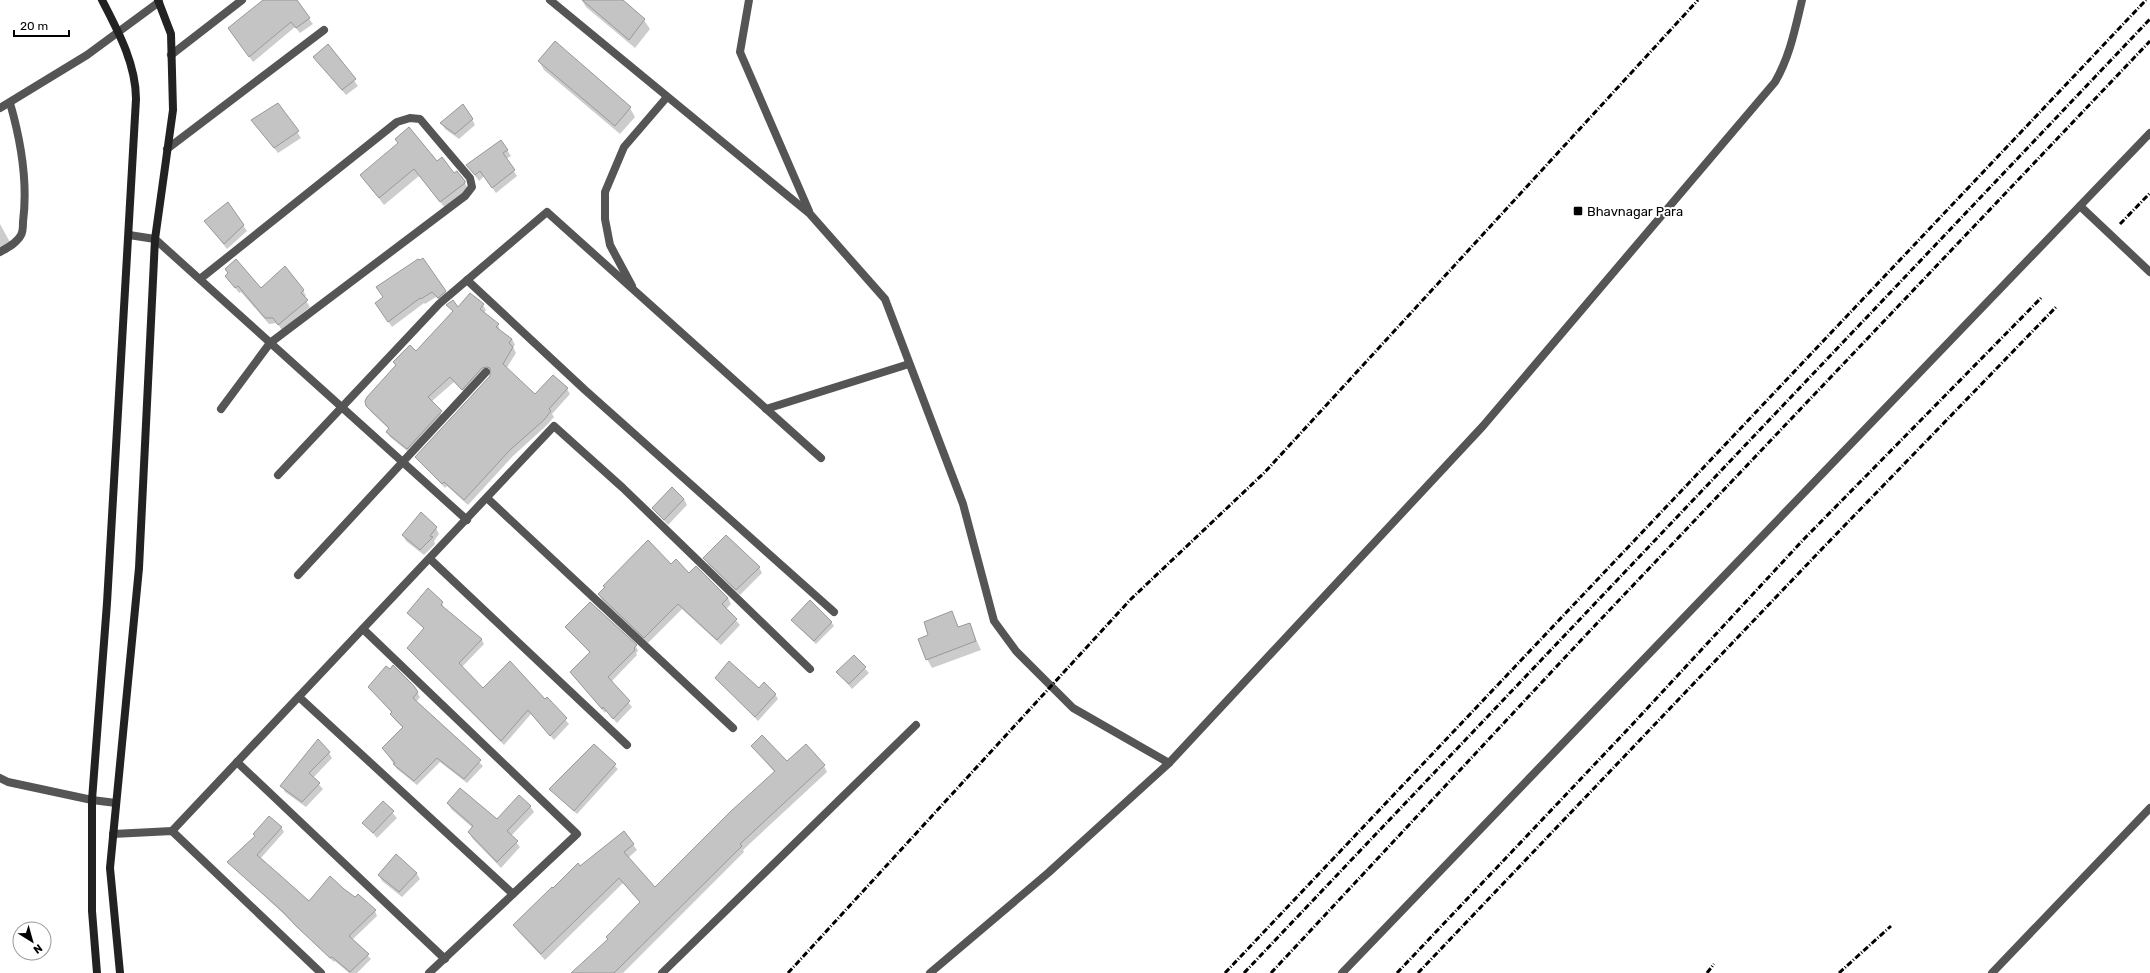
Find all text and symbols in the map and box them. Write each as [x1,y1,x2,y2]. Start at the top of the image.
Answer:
scale bar [14,12,69,38]
text: 20 m [20,19,48,33]
place label: Bhavnagar Para [1587,204,1683,220]
marker: Bhavnagar Para [1572,205,1584,217]
north arrow [12,921,52,961]
text: N [31,941,45,956]

